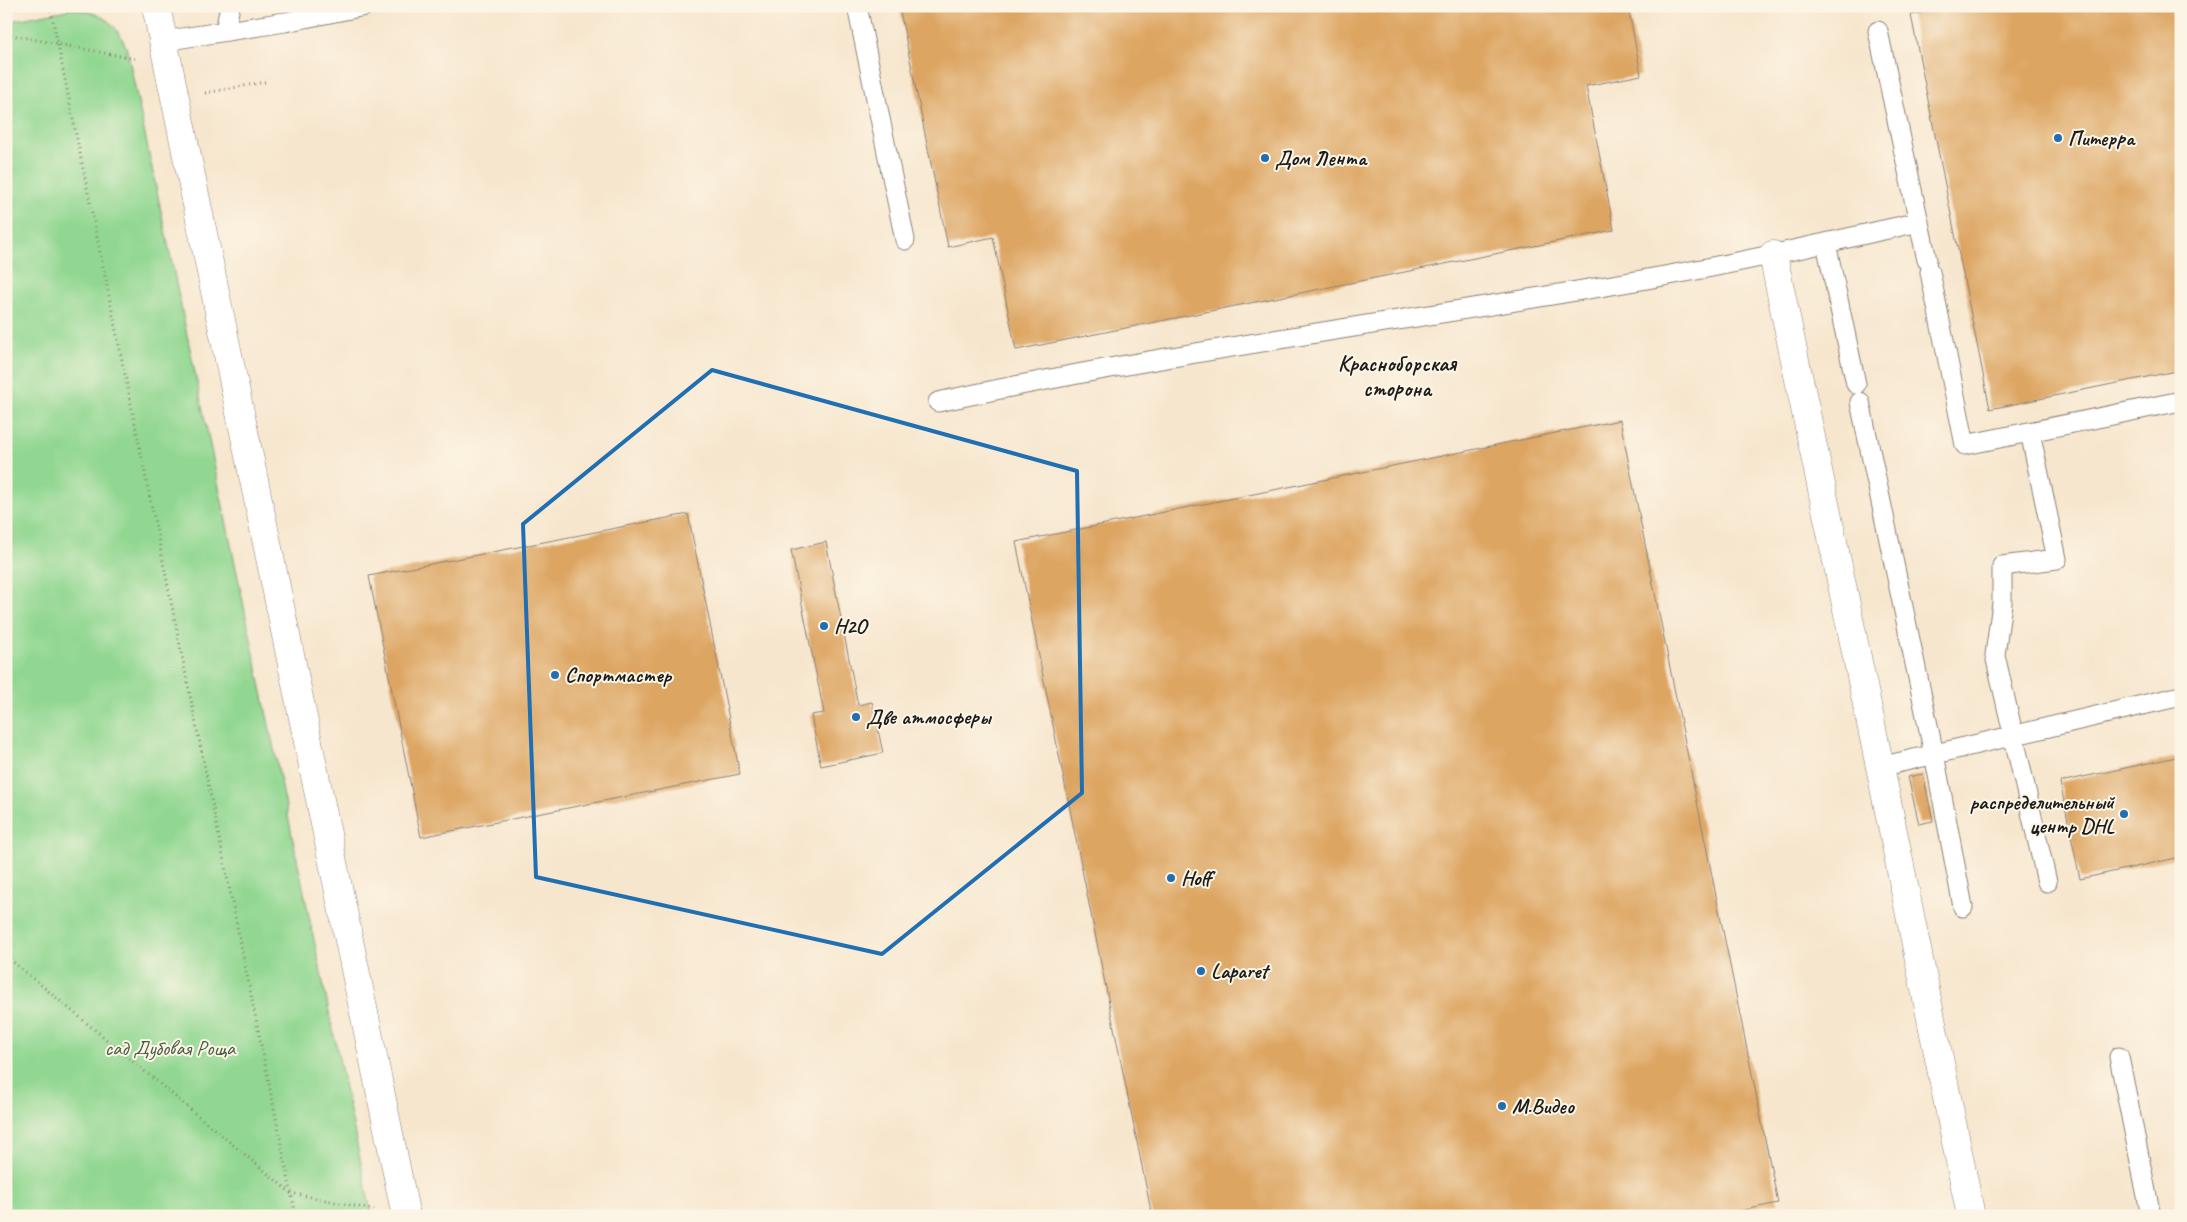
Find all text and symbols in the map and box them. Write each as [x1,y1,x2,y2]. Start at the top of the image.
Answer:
place label: Питерра [2068,125,2136,151]
marker: Питерра [2052,132,2064,144]
place label: Дом Лента [1275,145,1368,171]
marker: Дом Лента [1259,152,1271,164]
district label: Красноборская сторона [1338,350,1458,403]
place label: H2O [834,613,870,639]
marker: H2O [818,620,830,632]
place label: Спортмастер [565,662,673,688]
marker: Спортмастер [549,669,561,681]
place label: Две атмосферы [866,704,993,730]
marker: Две атмосферы [850,711,862,723]
place label: распределительный центр DHL [1970,789,2116,839]
marker: распределительный центр DHL [2118,808,2130,820]
place label: Hoff [1181,865,1216,891]
marker: Hoff [1165,872,1177,884]
place label: Laparet [1211,958,1270,984]
marker: Laparet [1195,965,1207,977]
park label: сад Дубовая Роща [105,1035,237,1061]
place label: М.Видео [1512,1093,1576,1119]
marker: М.Видео [1496,1100,1508,1112]

